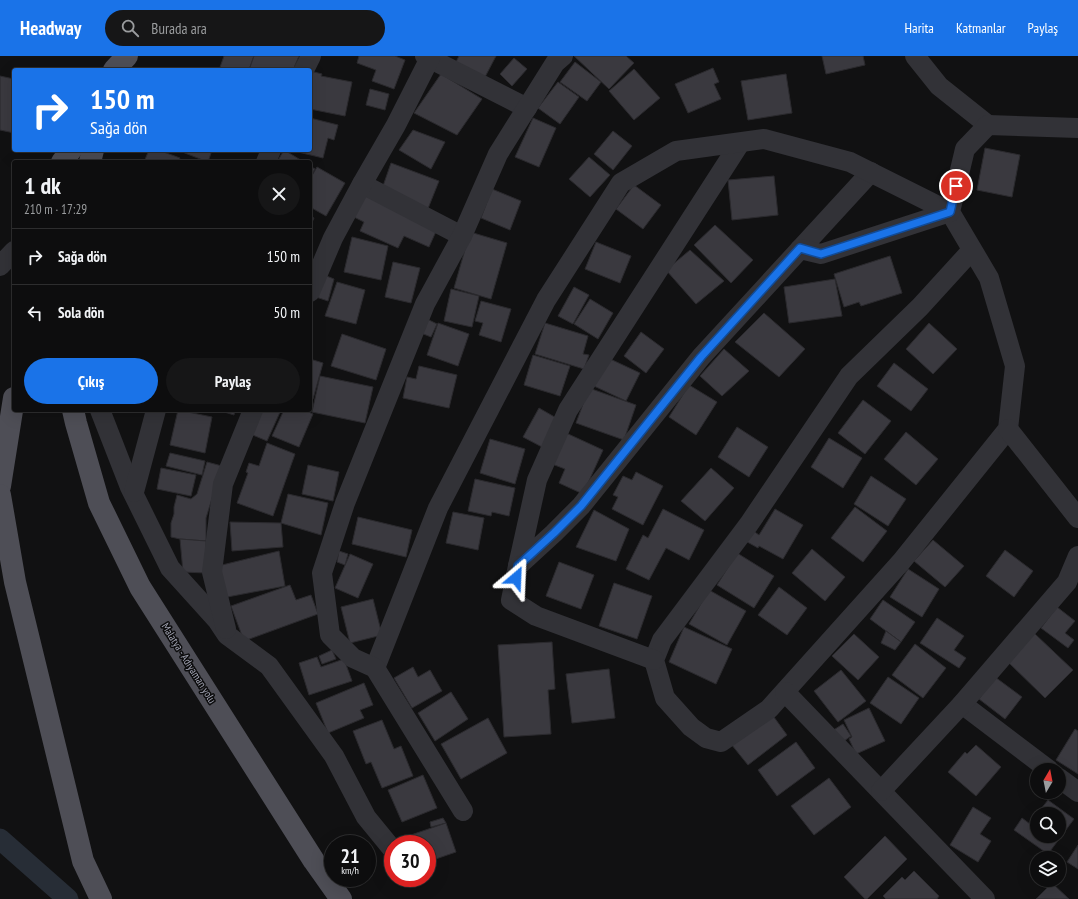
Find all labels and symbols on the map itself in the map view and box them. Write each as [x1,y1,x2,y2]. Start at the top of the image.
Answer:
pin [939,169,973,203]
position arrow [495,557,537,599]
street label: Malatya - Adıyaman yolu [159,620,220,706]
north arrow [1030,763,1066,799]
speed limit sign: 30 [384,835,436,887]

